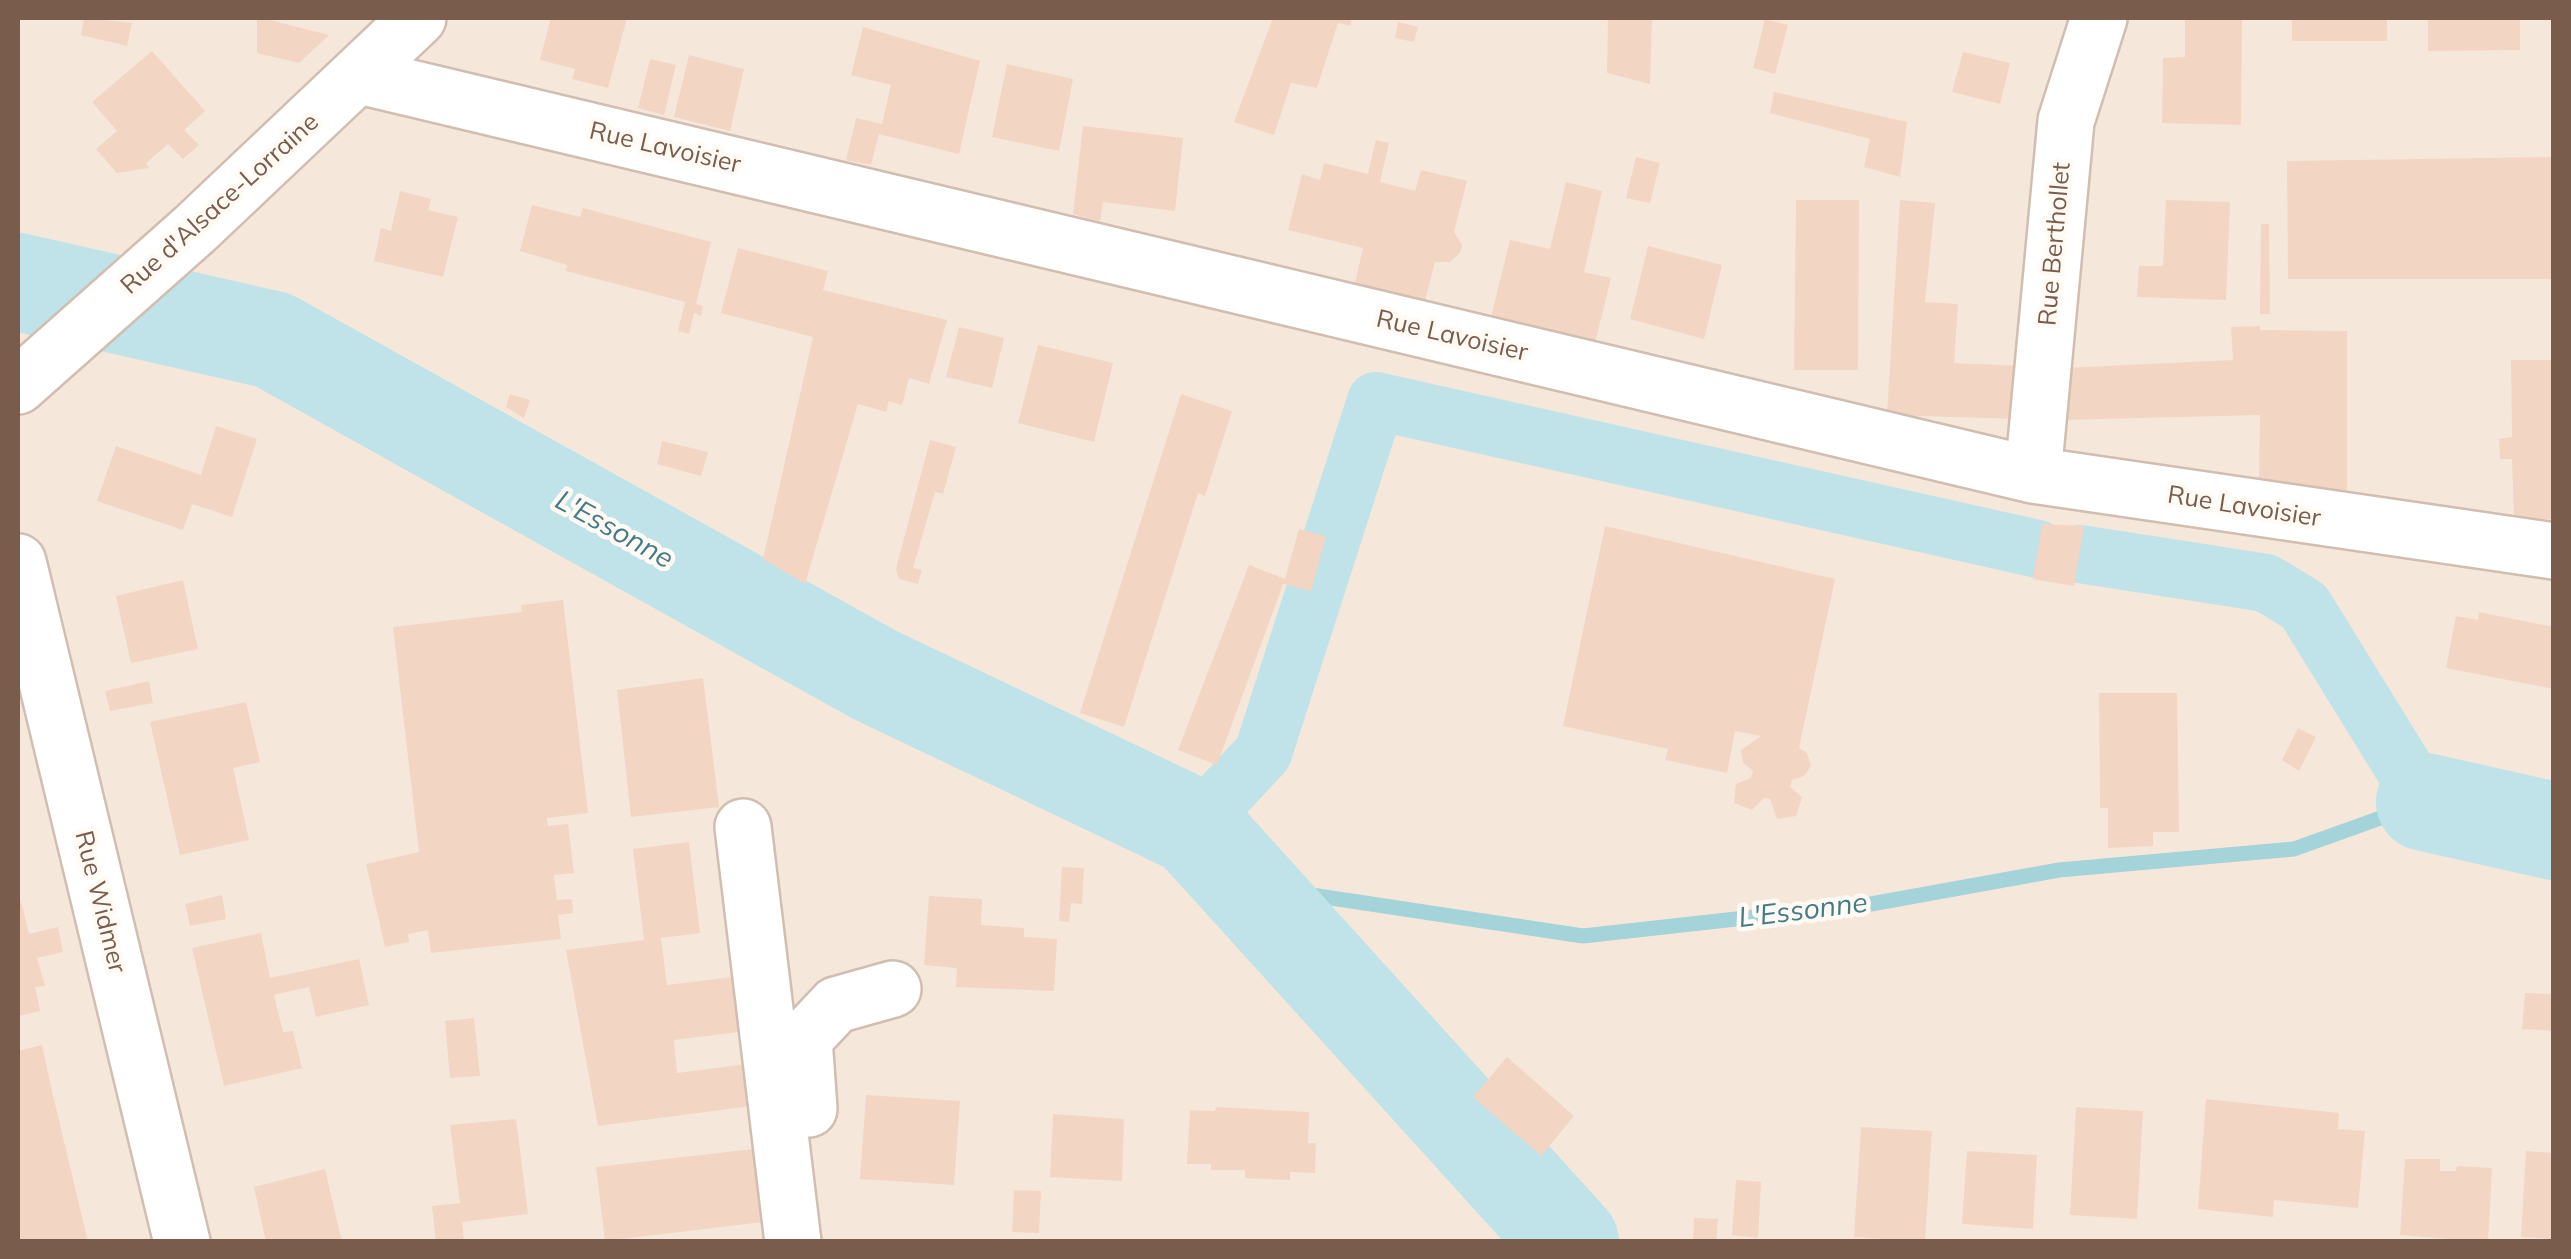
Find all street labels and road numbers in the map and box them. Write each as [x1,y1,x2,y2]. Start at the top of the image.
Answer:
street label: Rue d'Alsace-Lorraine [115,107,325,301]
street label: Rue Lavoisier [586,116,744,180]
street label: Rue Berthollet [2033,161,2077,327]
street label: Rue Lavoisier [1373,304,1531,368]
street label: Rue Lavoisier [2165,480,2323,534]
street label: Rue Widmer [68,828,132,976]

